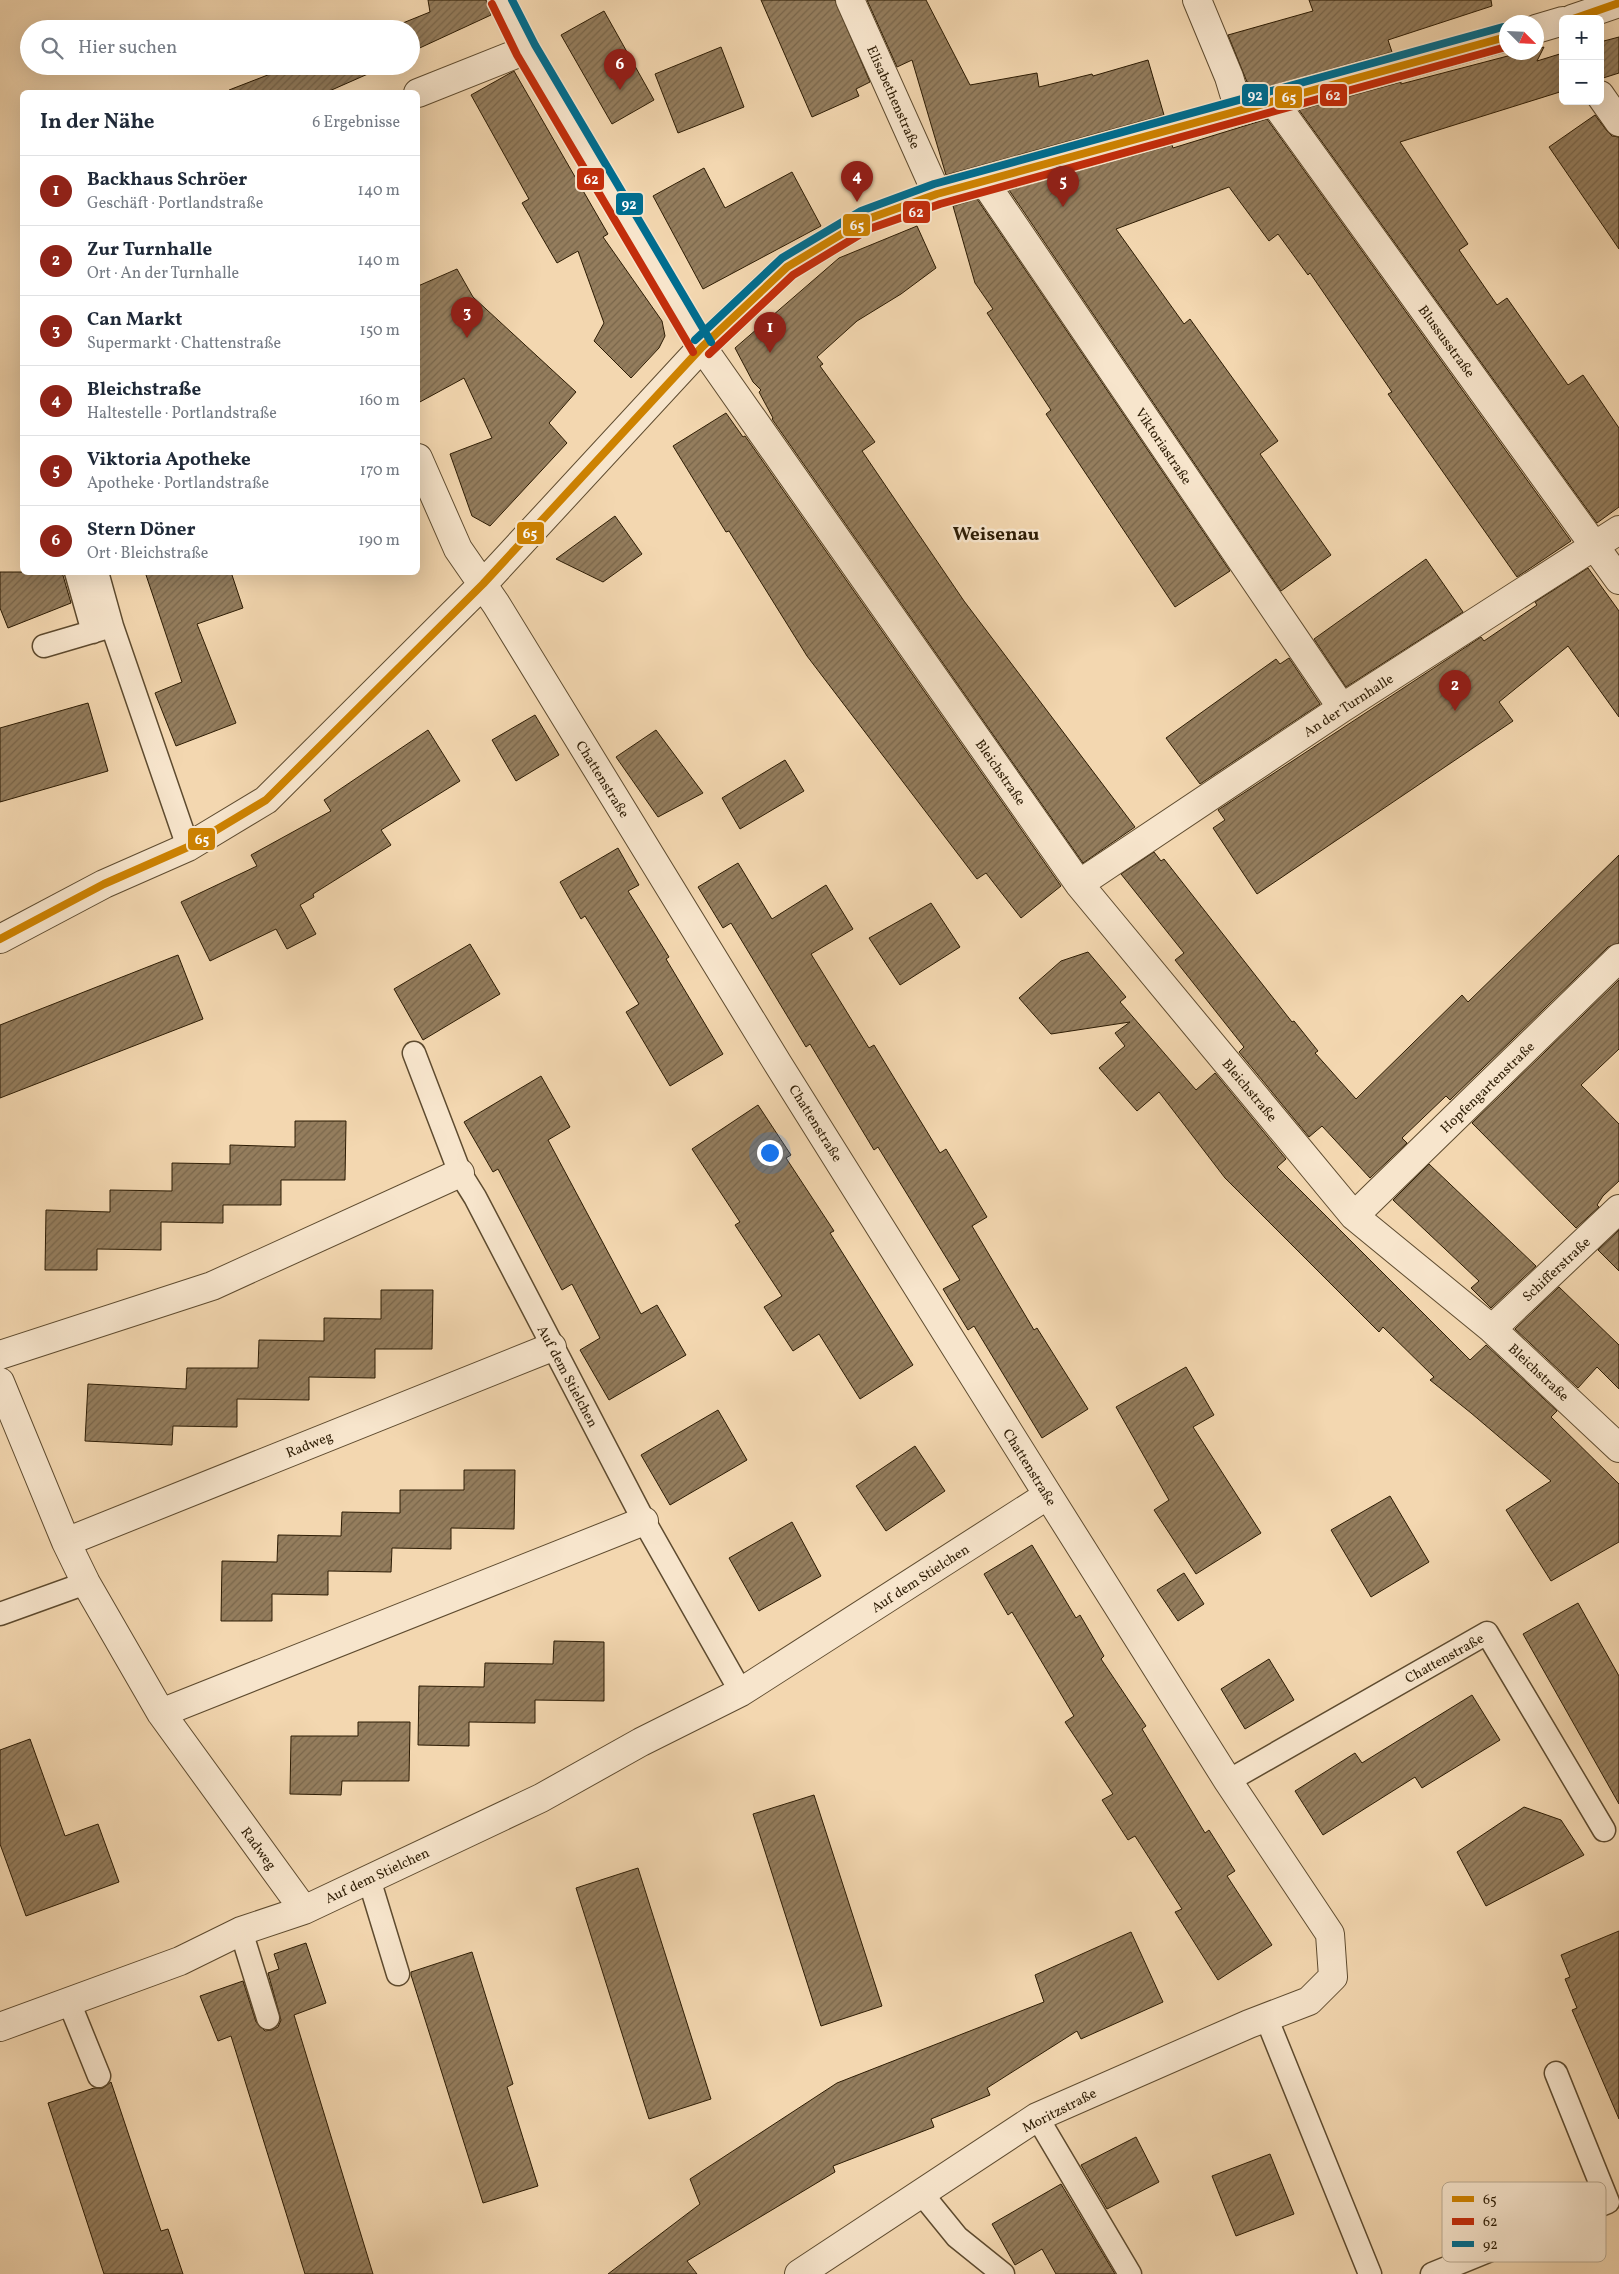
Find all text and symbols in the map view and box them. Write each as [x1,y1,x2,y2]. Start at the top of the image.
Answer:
north arrow [1499,15,1544,60]
map controls [1559,15,1604,105]
button: + [1559,15,1604,60]
search box [20,20,420,75]
icon: search [38,34,66,62]
text: Hier suchen [78,35,177,61]
street label: Elisabethenstraße [861,43,924,153]
pin: 6 [604,49,636,90]
button: − [1559,60,1604,105]
line badge: 92 [1241,83,1269,107]
line badge: 62 [1319,83,1348,107]
line badge: 65 [1274,85,1303,109]
text: 92 [1247,87,1263,106]
text: 62 [1326,87,1340,106]
text: 65 [1282,89,1296,108]
text: In der Nähe [40,108,155,137]
text: 6 Ergebnisse [312,112,400,134]
pin: 4 [841,161,873,202]
pin: 5 [1047,166,1079,207]
text: Backhaus Schröer [87,167,247,193]
line badge: 62 [576,167,605,191]
text: 62 [584,171,598,190]
text: 1 [53,180,59,202]
text: 140 m [358,180,400,202]
line badge: 92 [615,192,644,216]
text: Geschäft · Portlandstraße [87,193,263,215]
text: 92 [621,196,637,215]
line badge: 62 [902,200,931,224]
text: 62 [909,204,923,223]
line badge: 65 [842,213,871,237]
text: 65 [850,217,864,236]
text: Zur Turnhalle [87,237,212,263]
text: 2 [52,250,60,272]
text: 140 m [358,250,400,272]
text: Ort · An der Turnhalle [87,263,239,285]
pin: 3 [451,297,483,338]
street label: Blussusstraße [1413,302,1479,382]
text: Can Markt [87,307,182,333]
pin: 1 [754,312,786,353]
text: 3 [52,320,60,342]
text: 150 m [359,320,400,342]
text: Supermarkt · Chattenstraße [87,333,281,355]
text: Bleichstraße [87,377,201,403]
text: 4 [51,390,61,412]
text: 160 m [359,390,400,412]
text: Haltestelle · Portlandstraße [87,403,277,425]
street label: Viktoriastraße [1130,405,1196,489]
text: Viktoria Apotheke [87,447,251,473]
text: 5 [52,460,60,482]
text: 170 m [360,460,400,482]
text: Apotheke · Portlandstraße [87,473,269,495]
text: Stern Döner [87,517,195,543]
line badge: 65 [516,521,545,545]
district label: Weisenau [953,522,1040,548]
text: 65 [523,525,537,544]
text: 6 [52,530,60,552]
text: 190 m [358,530,400,552]
text: Ort · Bleichstraße [87,543,208,565]
street label: An der Turnhalle [1300,670,1398,742]
pin: 2 [1439,670,1471,711]
street label: Bleichstraße [970,736,1030,810]
street label: Chattenstraße [570,738,633,822]
line badge: 65 [187,827,216,851]
text: 65 [195,831,209,850]
street label: Hopfengartenstraße [1437,1038,1540,1138]
street label: Bleichstraße [1217,1055,1281,1127]
street label: Chattenstraße [783,1082,846,1166]
your location [757,1140,783,1166]
street label: Schifferstraße [1519,1233,1595,1307]
street label: Auf dem Stielchen [532,1322,602,1431]
street label: Bleichstraße [1503,1340,1573,1406]
street label: Chattenstraße [997,1426,1060,1510]
street label: Radweg [283,1427,336,1463]
street label: Auf dem Stielchen [868,1540,973,1618]
street label: Chattenstraße [1402,1630,1488,1689]
street label: Radweg [236,1824,280,1874]
street label: Auf dem Stielchen [322,1844,433,1909]
street label: Moritzstraße [1019,2084,1100,2138]
legend [1442,2182,1606,2262]
text: 65 [1483,2191,1497,2210]
text: 62 [1483,2213,1498,2232]
text: 92 [1483,2236,1498,2255]

